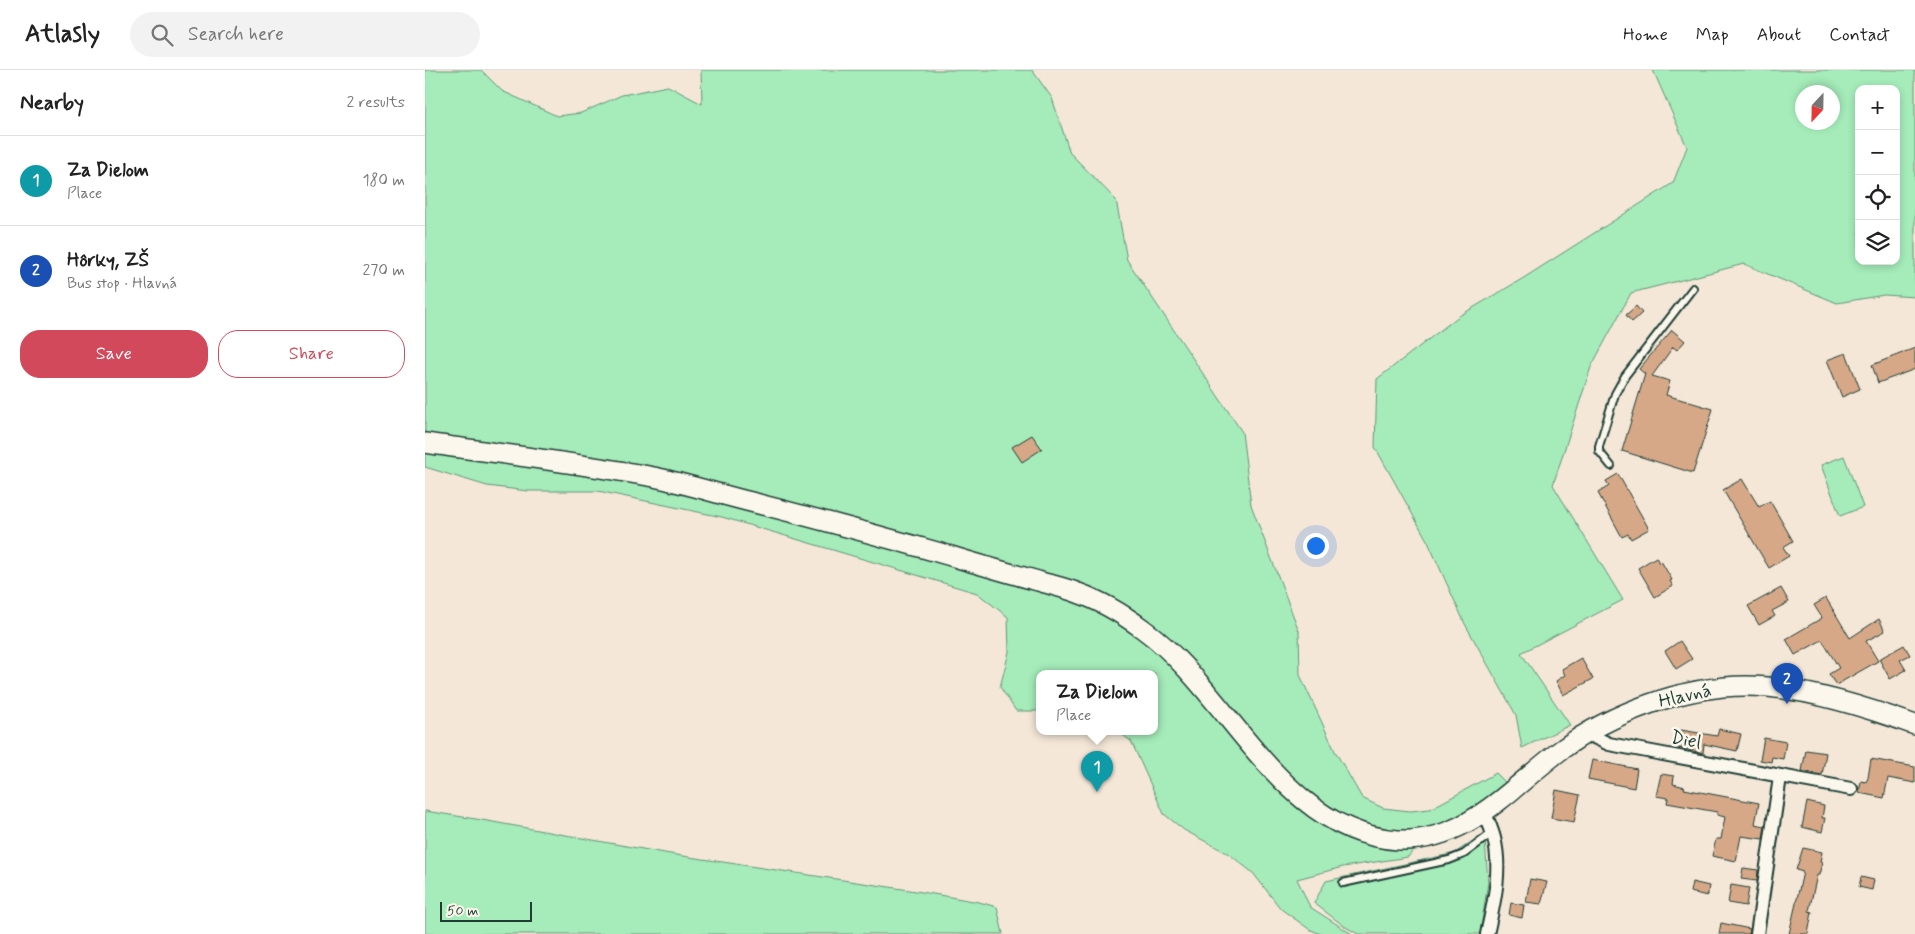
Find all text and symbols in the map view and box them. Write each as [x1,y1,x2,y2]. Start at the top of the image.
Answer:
search box [130,12,480,57]
text: Atlasly [25,19,100,50]
icon: search [148,21,176,49]
text: Search here [188,22,284,47]
text: Home [1623,23,1668,47]
text: Map [1696,23,1729,47]
text: About [1757,23,1801,47]
text: Contact [1829,23,1890,47]
north arrow [1795,85,1840,130]
map controls [1855,85,1900,265]
button: + [1855,85,1900,130]
text: Nearby [20,89,84,117]
text: 2 results [347,92,405,113]
button: − [1855,130,1900,175]
text: Za Dielom [67,158,149,183]
text: 1 [32,170,40,191]
text: 180 m [362,170,405,191]
button: locate [1855,175,1900,220]
text: Place [67,183,102,204]
button: layers [1855,220,1900,265]
text: Hôrky, ZŠ [67,248,149,273]
text: 2 [32,260,40,281]
text: 270 m [362,260,405,281]
text: Bus stop · Hlavná [67,273,177,294]
button: Save [20,330,208,378]
button: Share [218,330,405,378]
your location [1303,533,1329,559]
pin: 2 [1771,663,1803,704]
popup [1036,670,1158,735]
street label: Hlavná [1656,678,1714,714]
text: Za Dielom [1056,680,1138,705]
text: Place [1056,705,1091,726]
street label: Diel [1669,725,1704,755]
pin: 1 [1081,751,1113,792]
scale bar [440,899,533,922]
text: 50 m [447,902,478,920]

